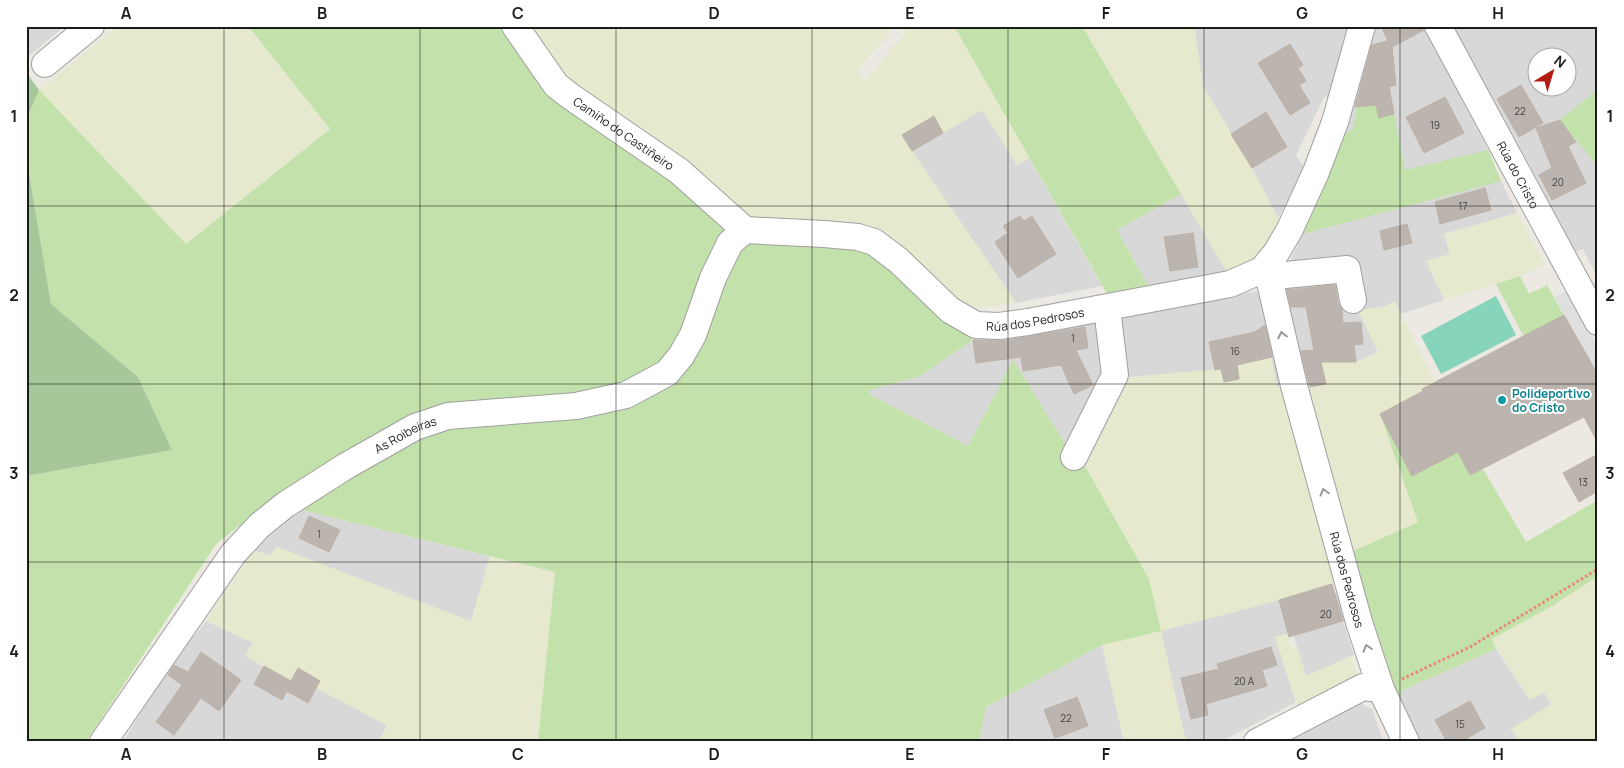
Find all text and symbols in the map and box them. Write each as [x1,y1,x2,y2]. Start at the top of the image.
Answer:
text: A [121,2,132,24]
text: B [317,2,327,24]
text: C [512,2,524,24]
text: D [708,2,720,24]
text: E [905,2,915,24]
text: F [1102,2,1111,24]
text: G [1296,2,1308,24]
text: H [1492,2,1504,24]
north arrow [1526,48,1576,98]
text: N [1550,51,1570,72]
street label: Camiño do Castiñeiro [570,92,678,174]
house number: 22 [1514,104,1526,118]
text: 1 [10,105,18,127]
text: 1 [1606,105,1614,127]
house number: 19 [1430,118,1440,132]
street label: Rúa do Cristo [1493,138,1543,211]
house number: 20 [1552,175,1564,189]
house number: 17 [1459,199,1467,213]
text: 2 [9,284,19,306]
text: 2 [1605,284,1615,306]
street label: Rúa dos Pedrosos [986,303,1086,335]
one-way arrow [1277,330,1288,339]
house number: 1 [1071,331,1075,345]
house number: 16 [1230,344,1240,358]
place label: Polideportivo do Cristo [1512,385,1590,416]
marker: Polideportivo do Cristo [1496,394,1508,406]
street label: As Roibeiras [371,412,439,457]
text: 3 [9,462,19,484]
text: 3 [1605,462,1615,484]
house number: 13 [1578,475,1588,489]
one-way arrow [1319,488,1329,496]
house number: 1 [317,527,321,541]
street label: Rúa dos Pedrosos [1326,530,1369,630]
house number: 20 [1320,607,1332,621]
text: 4 [9,640,19,662]
text: 4 [1605,640,1615,662]
one-way arrow [1363,645,1373,653]
house number: 20 A [1234,674,1255,688]
house number: 22 [1060,711,1072,725]
house number: 15 [1455,717,1465,731]
text: A [121,743,132,765]
text: B [317,743,327,765]
text: C [512,743,524,765]
text: D [708,743,720,765]
text: E [905,743,915,765]
text: F [1102,743,1111,765]
text: G [1296,743,1308,765]
text: H [1492,743,1504,765]

